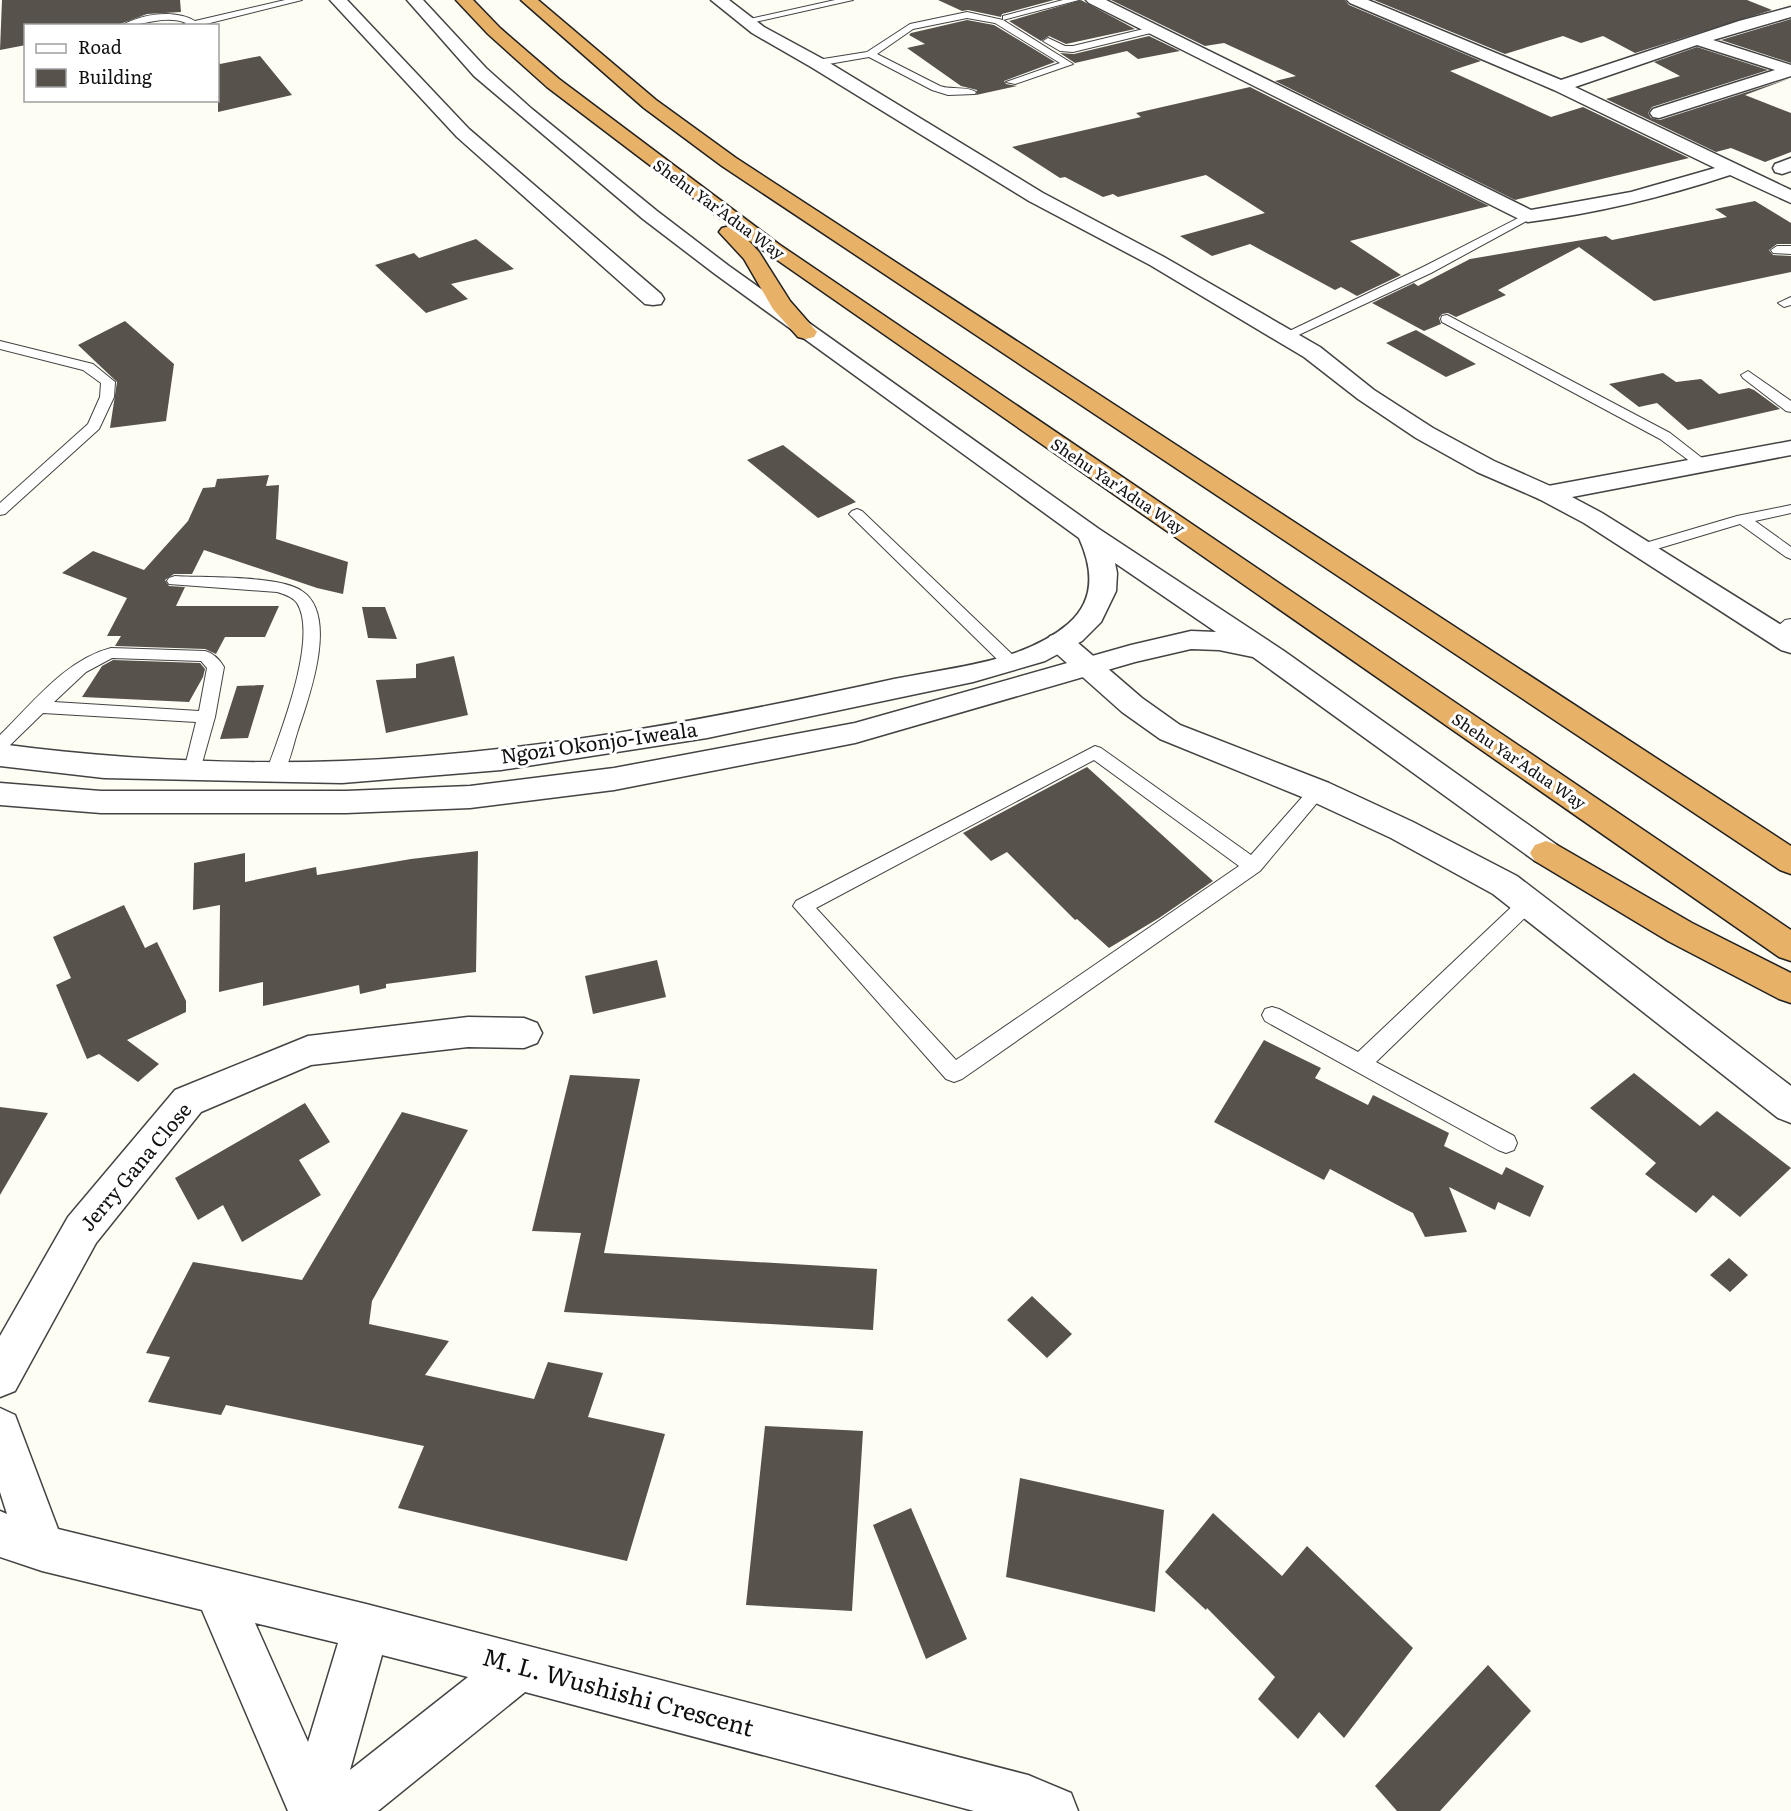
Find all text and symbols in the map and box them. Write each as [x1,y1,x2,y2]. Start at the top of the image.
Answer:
legend [24,24,219,102]
text: Road [78,33,122,60]
text: Building [78,63,153,90]
street label: Shehu Yar'Adua Way [649,152,791,265]
street label: Shehu Yar'Adua Way [1047,431,1191,540]
street label: Shehu Yar'Adua Way [1448,706,1592,815]
street label: Ngozi Okonjo-Iweala [498,712,699,770]
street label: Jerry Gana Close [72,1095,197,1237]
street label: M. L. Wushishi Crescent [479,1638,758,1744]

